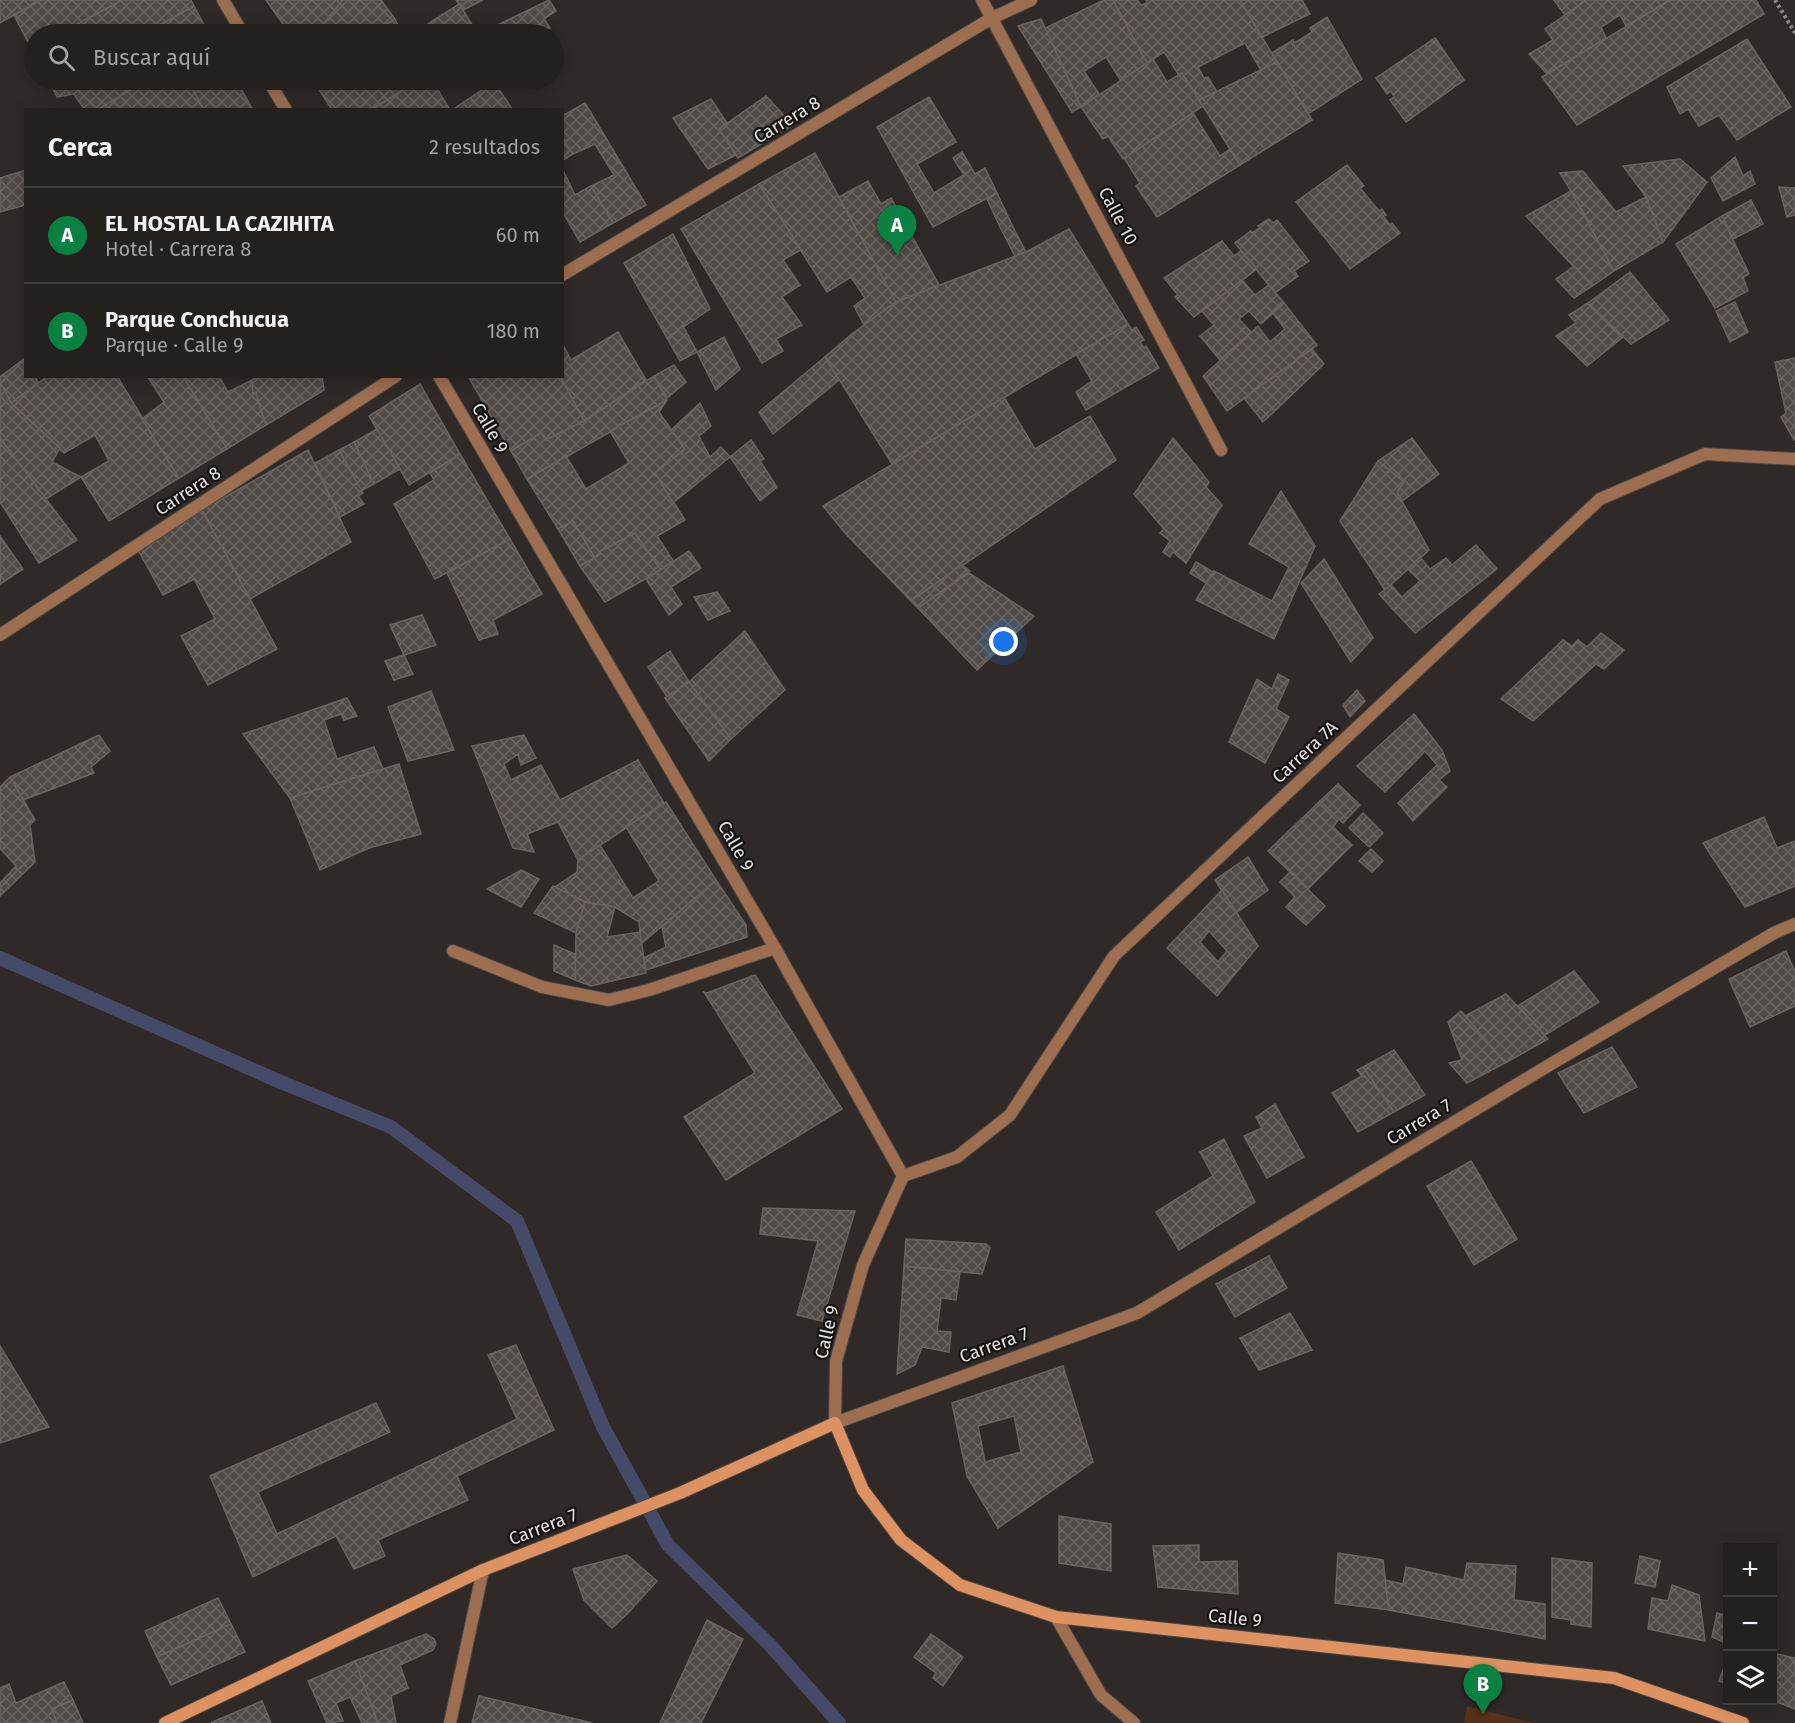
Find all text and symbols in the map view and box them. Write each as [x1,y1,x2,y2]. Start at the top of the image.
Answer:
search box [24,24,564,90]
icon: search [45,41,78,74]
text: Buscar aquí [93,44,210,71]
street label: Carrera 8 [750,92,824,148]
text: Cerca [48,132,113,163]
text: 2 resultados [429,135,540,159]
street label: Calle 10 [1094,183,1142,249]
pin: A [878,206,916,255]
text: EL HOSTAL LA CAZIHITA [105,210,334,237]
text: A [62,223,73,247]
text: 60 m [496,223,540,247]
text: Hotel · Carrera 8 [105,237,251,261]
text: Parque Conchucua [105,306,289,333]
text: B [61,319,74,343]
text: 180 m [487,319,540,343]
text: Parque · Calle 9 [105,333,243,357]
street label: Calle 9 [467,399,513,457]
street label: Carrera 8 [151,462,225,520]
your location [989,627,1018,656]
street label: Carrera 7A [1268,716,1343,788]
street label: Calle 9 [713,817,759,875]
street label: Carrera 7 [1383,1094,1455,1150]
street label: Calle 9 [810,1303,844,1361]
street label: Carrera 7 [957,1322,1031,1368]
street label: Carrera 7 [506,1504,580,1550]
map controls [1723,1543,1777,1705]
button: + [1723,1543,1777,1597]
button: − [1723,1597,1777,1651]
street label: Calle 9 [1207,1604,1263,1632]
button: layers [1723,1651,1777,1705]
pin: B [1464,1664,1502,1714]

